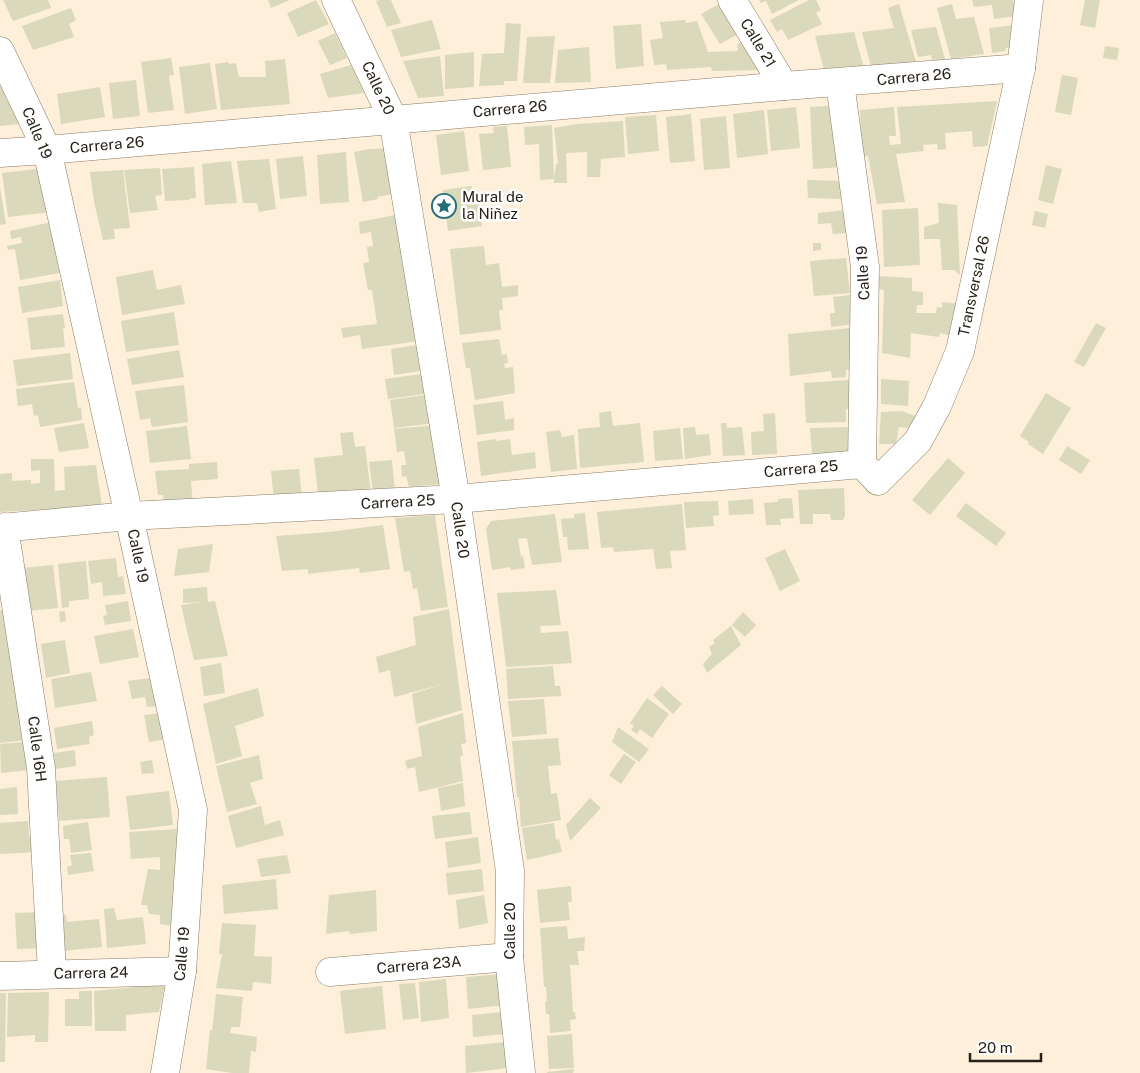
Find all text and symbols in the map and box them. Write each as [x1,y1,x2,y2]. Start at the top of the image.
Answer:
street label: Calle 21 [737,15,780,70]
street label: Calle 20 [359,58,398,117]
street label: Carrera 26 [876,65,952,88]
street label: Carrera 26 [472,97,548,120]
street label: Calle 19 [19,104,56,161]
street label: Carrera 26 [69,133,145,156]
place label: Mural de la Niñez [462,188,523,222]
place icon: Mural de la Niñez [431,193,457,219]
street label: Transversal 26 [955,234,992,338]
street label: Calle 19 [853,245,872,301]
street label: Carrera 25 [763,457,839,480]
street label: Carrera 25 [360,491,436,512]
street label: Calle 20 [448,500,473,559]
street label: Calle 19 [125,527,152,584]
street label: Calle 16H [25,715,50,783]
street label: Calle 20 [501,902,518,960]
street label: Calle 19 [171,926,192,982]
street label: Carrera 23A [376,952,462,977]
street label: Carrera 24 [54,963,128,982]
scale bar [970,1030,1041,1062]
text: 20 m [978,1039,1013,1056]

